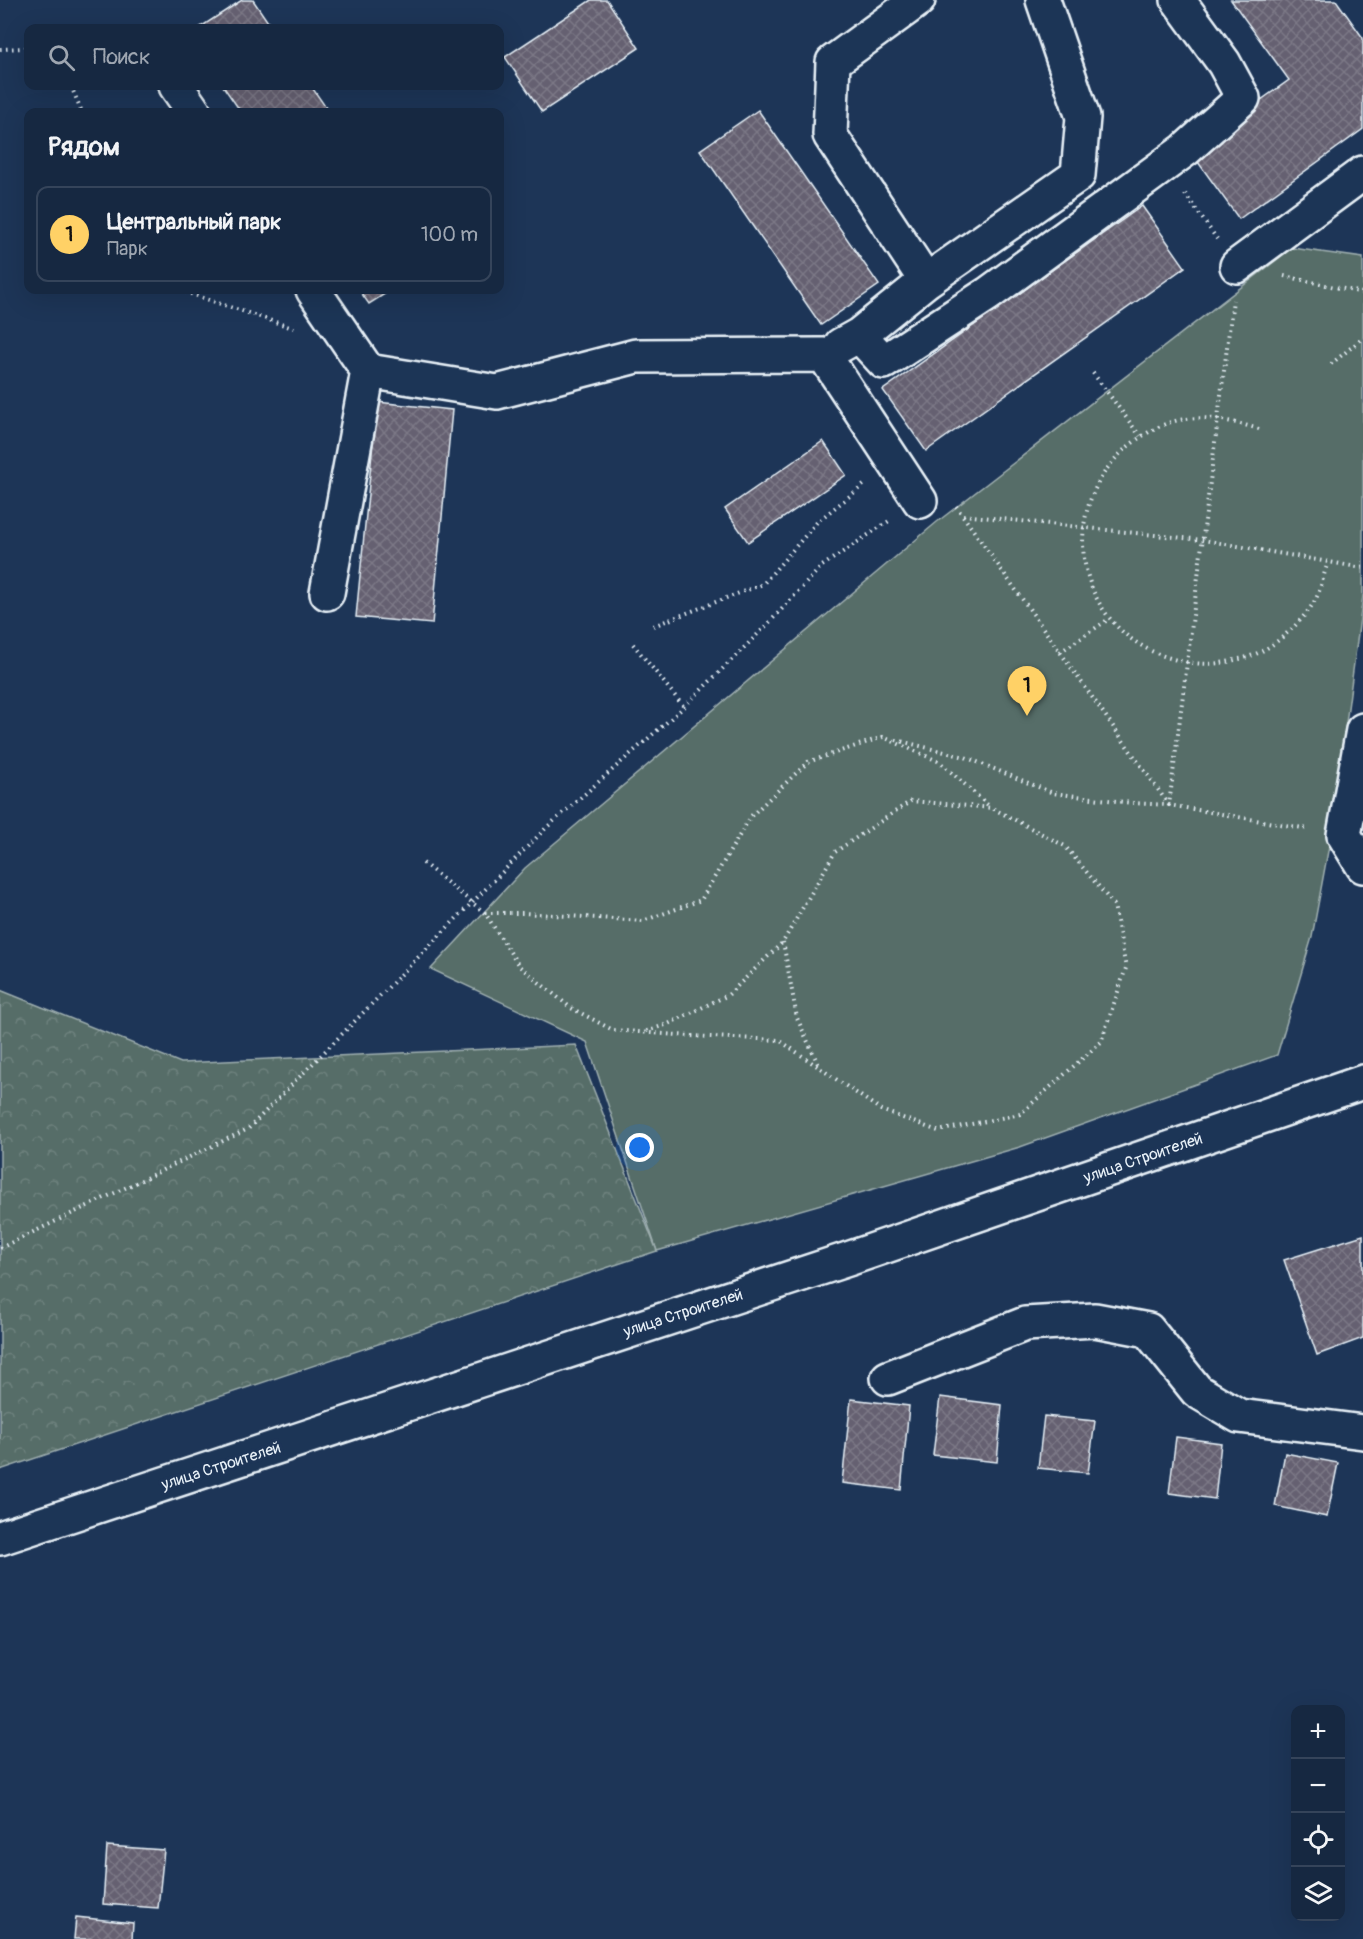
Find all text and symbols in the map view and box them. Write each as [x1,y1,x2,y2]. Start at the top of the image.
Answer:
search box [24,24,504,90]
icon: search [45,41,78,74]
text: Поиск [93,43,150,71]
text: Рядом [48,131,120,163]
text: Центральный парк [107,208,281,236]
text: 1 [66,222,73,247]
text: 100 m [421,222,478,247]
text: Парк [107,236,148,261]
pin: 1 [1008,666,1046,716]
street label: улица Строителей [1080,1128,1205,1188]
your location [625,1133,654,1162]
street label: улица Строителей [620,1284,745,1342]
street label: улица Строителей [158,1437,283,1495]
map controls [1291,1705,1345,1921]
button: + [1291,1705,1345,1759]
button: − [1291,1759,1345,1813]
button: locate [1291,1813,1345,1867]
button: layers [1291,1867,1345,1921]

